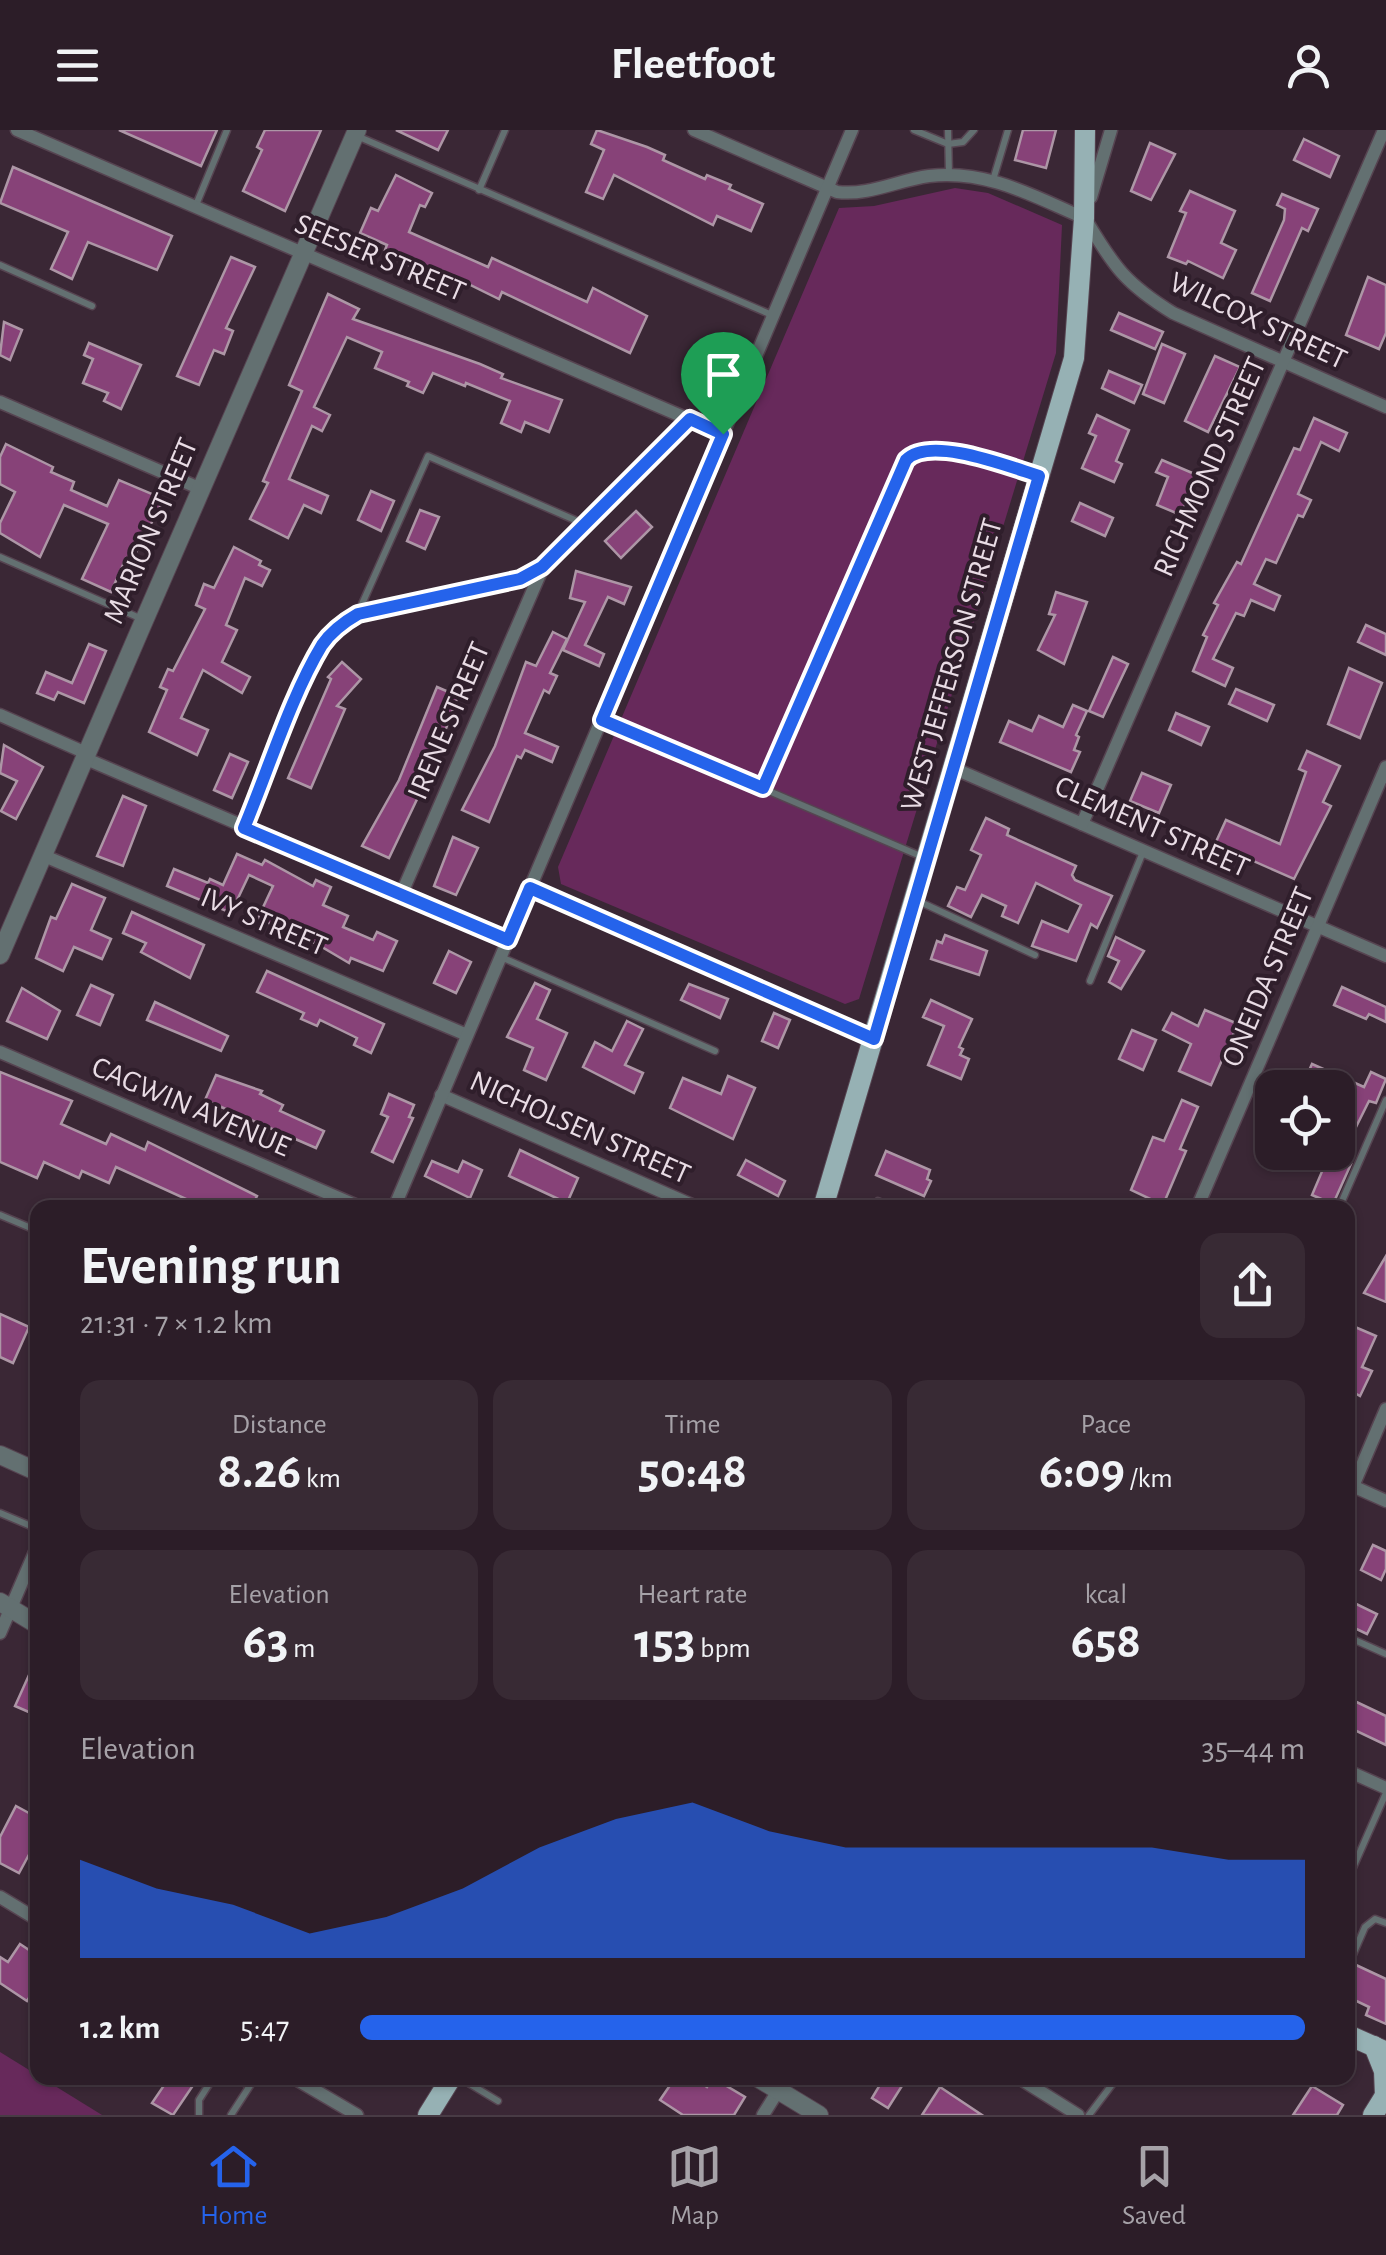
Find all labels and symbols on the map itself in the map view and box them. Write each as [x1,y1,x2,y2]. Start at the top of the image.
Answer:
street label: SEESER STREET [290,209,470,307]
street label: WILCOX STREET [1165,267,1351,375]
pin [681,332,766,435]
street label: RICHMOND STREET [1148,353,1272,581]
street label: MARION STREET [98,434,204,628]
street label: WEST JEFFERSON STREET [896,515,1008,815]
street label: IRENE STREET [402,638,496,804]
street label: CLEMENT STREET [1050,771,1254,883]
street label: IVY STREET [197,882,332,962]
street label: ONEIDA STREET [1217,883,1319,1071]
street label: CAGWIN AVENUE [87,1052,295,1162]
street label: NICHOLSEN STREET [465,1066,695,1190]

